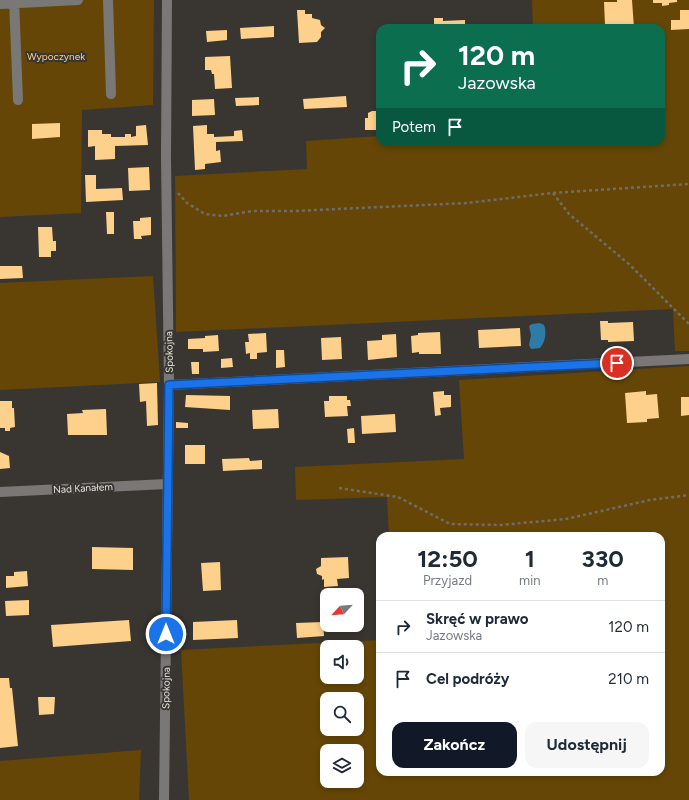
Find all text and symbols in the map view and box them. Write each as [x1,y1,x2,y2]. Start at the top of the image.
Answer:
text: 120 m [458,38,535,72]
icon: right [392,40,444,92]
park label: Wypoczynek [27,50,85,63]
text: Jazowska [458,72,536,94]
icon: arrive [444,116,466,138]
text: Potem [392,118,436,136]
street label: Spokojna [162,331,176,373]
pin [600,346,634,380]
icon: arrive [606,352,628,374]
street label: Nad Kanałem [53,480,113,496]
text: 12:50 [417,544,478,573]
text: 1 [525,544,535,573]
text: 330 [582,544,624,573]
text: Przyjazd [423,573,472,588]
text: min [519,573,540,588]
text: m [597,573,608,588]
north arrow [320,588,364,632]
map controls [320,588,364,788]
text: Skręć w prawo [426,610,529,628]
position arrow [145,613,187,655]
icon: right [392,616,414,638]
text: 120 m [608,618,649,636]
text: Jazowska [426,628,482,643]
button: sound [320,640,364,684]
street label: Spokojna [159,667,173,709]
icon: arrive [392,668,414,690]
text: Cel podróży [426,670,509,688]
text: 210 m [608,670,649,688]
button: search [320,692,364,736]
button: Zakończ [392,722,517,768]
button: Udostępnij [525,722,649,768]
button: layers [320,744,364,788]

